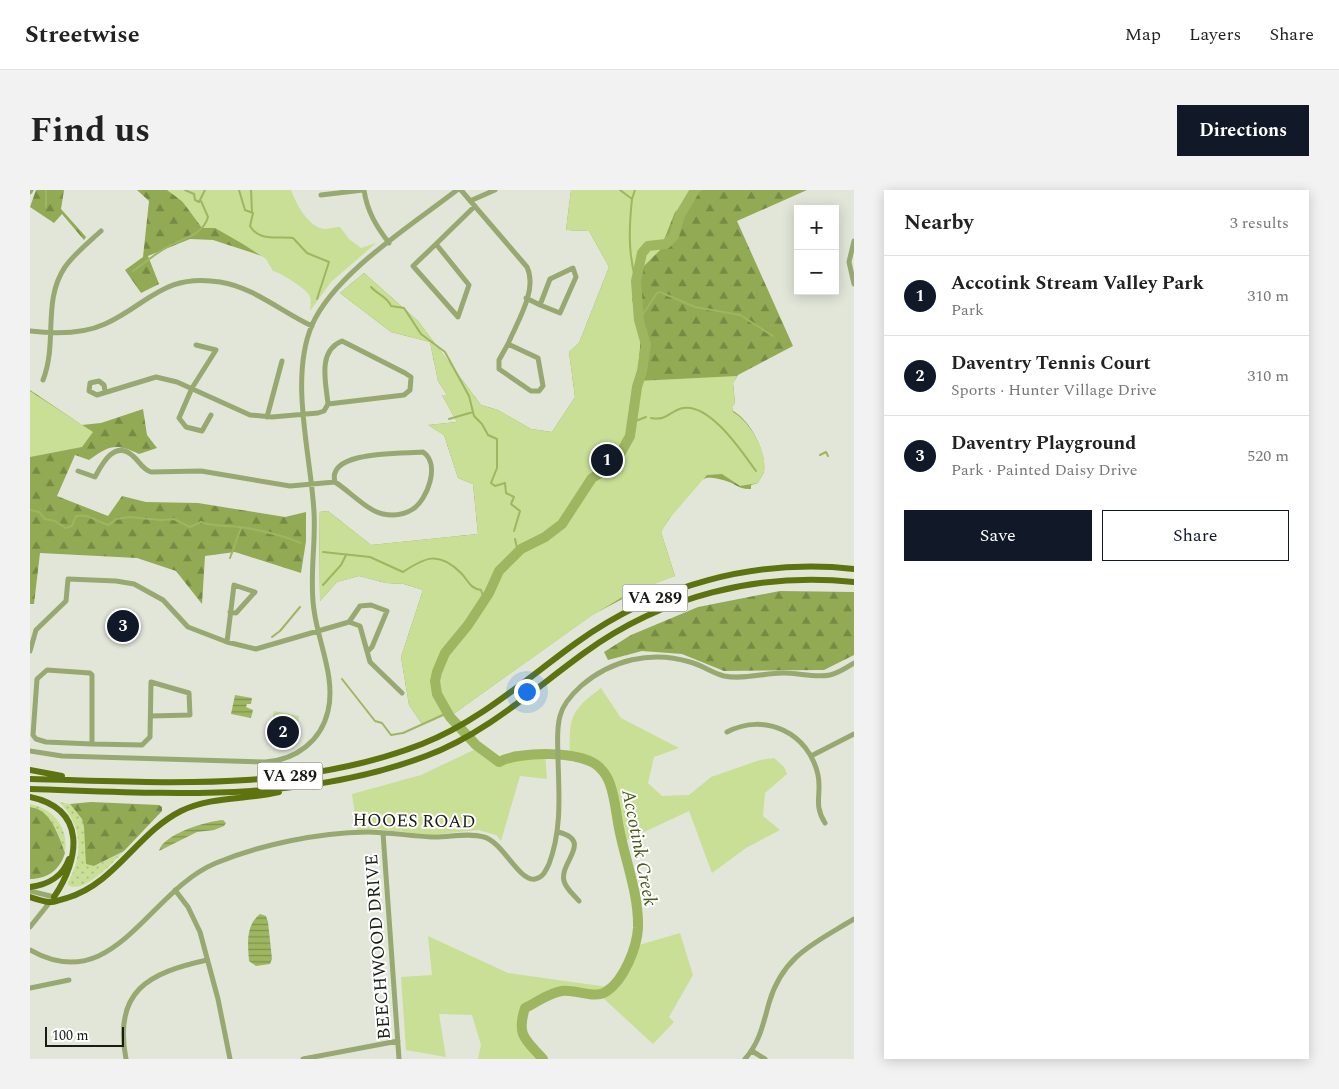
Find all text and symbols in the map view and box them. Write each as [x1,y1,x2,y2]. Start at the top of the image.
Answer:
text: Streetwise [25,17,140,53]
text: Map [1125,21,1161,48]
text: Layers [1189,21,1241,48]
text: Share [1269,21,1314,48]
text: Find us [30,104,150,157]
button: Directions [1177,105,1309,156]
map controls [794,205,839,295]
button: + [794,205,839,250]
text: Nearby [904,207,974,239]
text: 3 results [1230,211,1289,235]
button: − [794,250,839,295]
text: Accotink Stream Valley Park [951,269,1204,298]
text: 1 [916,284,924,308]
text: 310 m [1247,284,1289,308]
text: Park [951,298,984,322]
text: Daventry Tennis Court [951,349,1151,378]
text: 2 [916,364,924,388]
text: 310 m [1247,364,1289,388]
text: Sports · Hunter Village Drive [951,378,1157,402]
text: Daventry Playground [951,429,1136,458]
pin: 1 [591,441,623,479]
text: 3 [916,444,924,468]
text: 520 m [1247,444,1289,468]
text: Park · Painted Daisy Drive [951,458,1137,482]
button: Save [904,510,1092,561]
button: Share [1102,510,1289,561]
road number: VA 289 [622,584,688,612]
pin: 3 [107,607,139,645]
your location [514,679,540,705]
pin: 2 [267,713,299,751]
road number: VA 289 [258,762,322,790]
water label: Accotink Creek [613,786,665,909]
street label: HOOES ROAD [352,806,476,836]
street label: BEECHWOOD DRIVE [358,853,398,1041]
scale bar [45,1024,124,1047]
text: 100 m [52,1025,89,1046]

